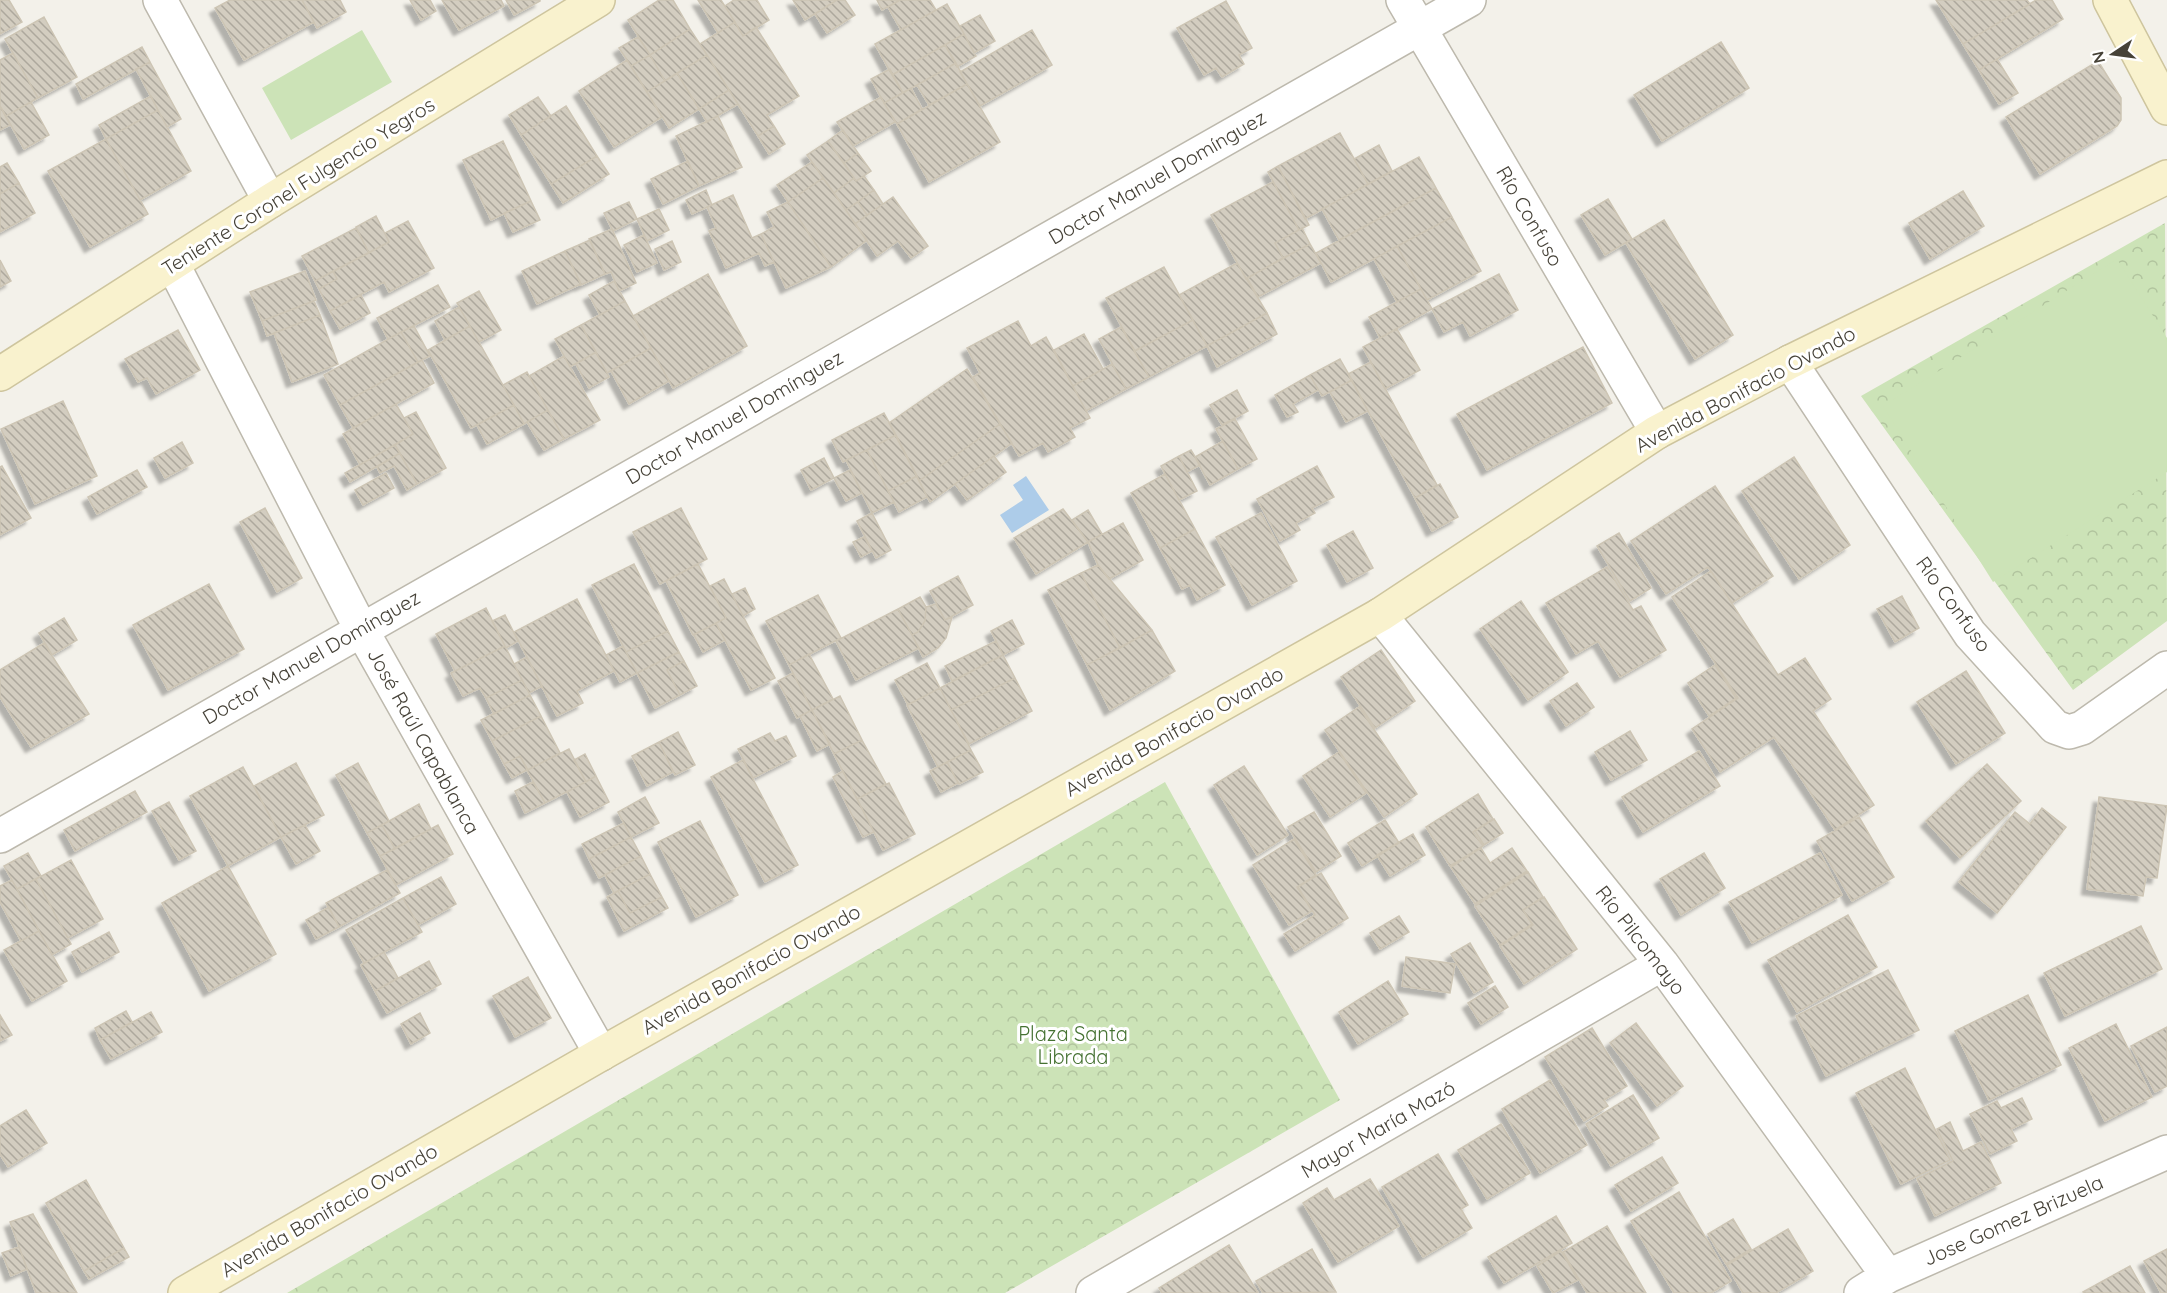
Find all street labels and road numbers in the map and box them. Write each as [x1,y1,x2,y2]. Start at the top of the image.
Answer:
street label: Teniente Coronel Fulgencio Yegros [157,91,439,281]
street label: Doctor Manuel Domínguez [1044,104,1270,250]
street label: Río Confuso [1491,161,1569,271]
street label: Avenida Bonifacio Ovando [1631,320,1859,458]
street label: Doctor Manuel Domínguez [621,344,847,490]
street label: Río Confuso [1911,551,1997,657]
street label: Doctor Manuel Domínguez [198,584,424,730]
street label: José Raúl Capablanca [362,644,486,838]
street label: Avenida Bonifacio Ovando [1060,660,1288,802]
street label: Río Pilcomayo [1591,880,1691,1000]
street label: Avenida Bonifacio Ovando [637,898,865,1040]
street label: Mayor María Mazó [1297,1075,1459,1183]
street label: Avenida Bonifacio Ovando [216,1138,442,1282]
street label: Jose Gomez Brizuela [1919,1169,2107,1271]

